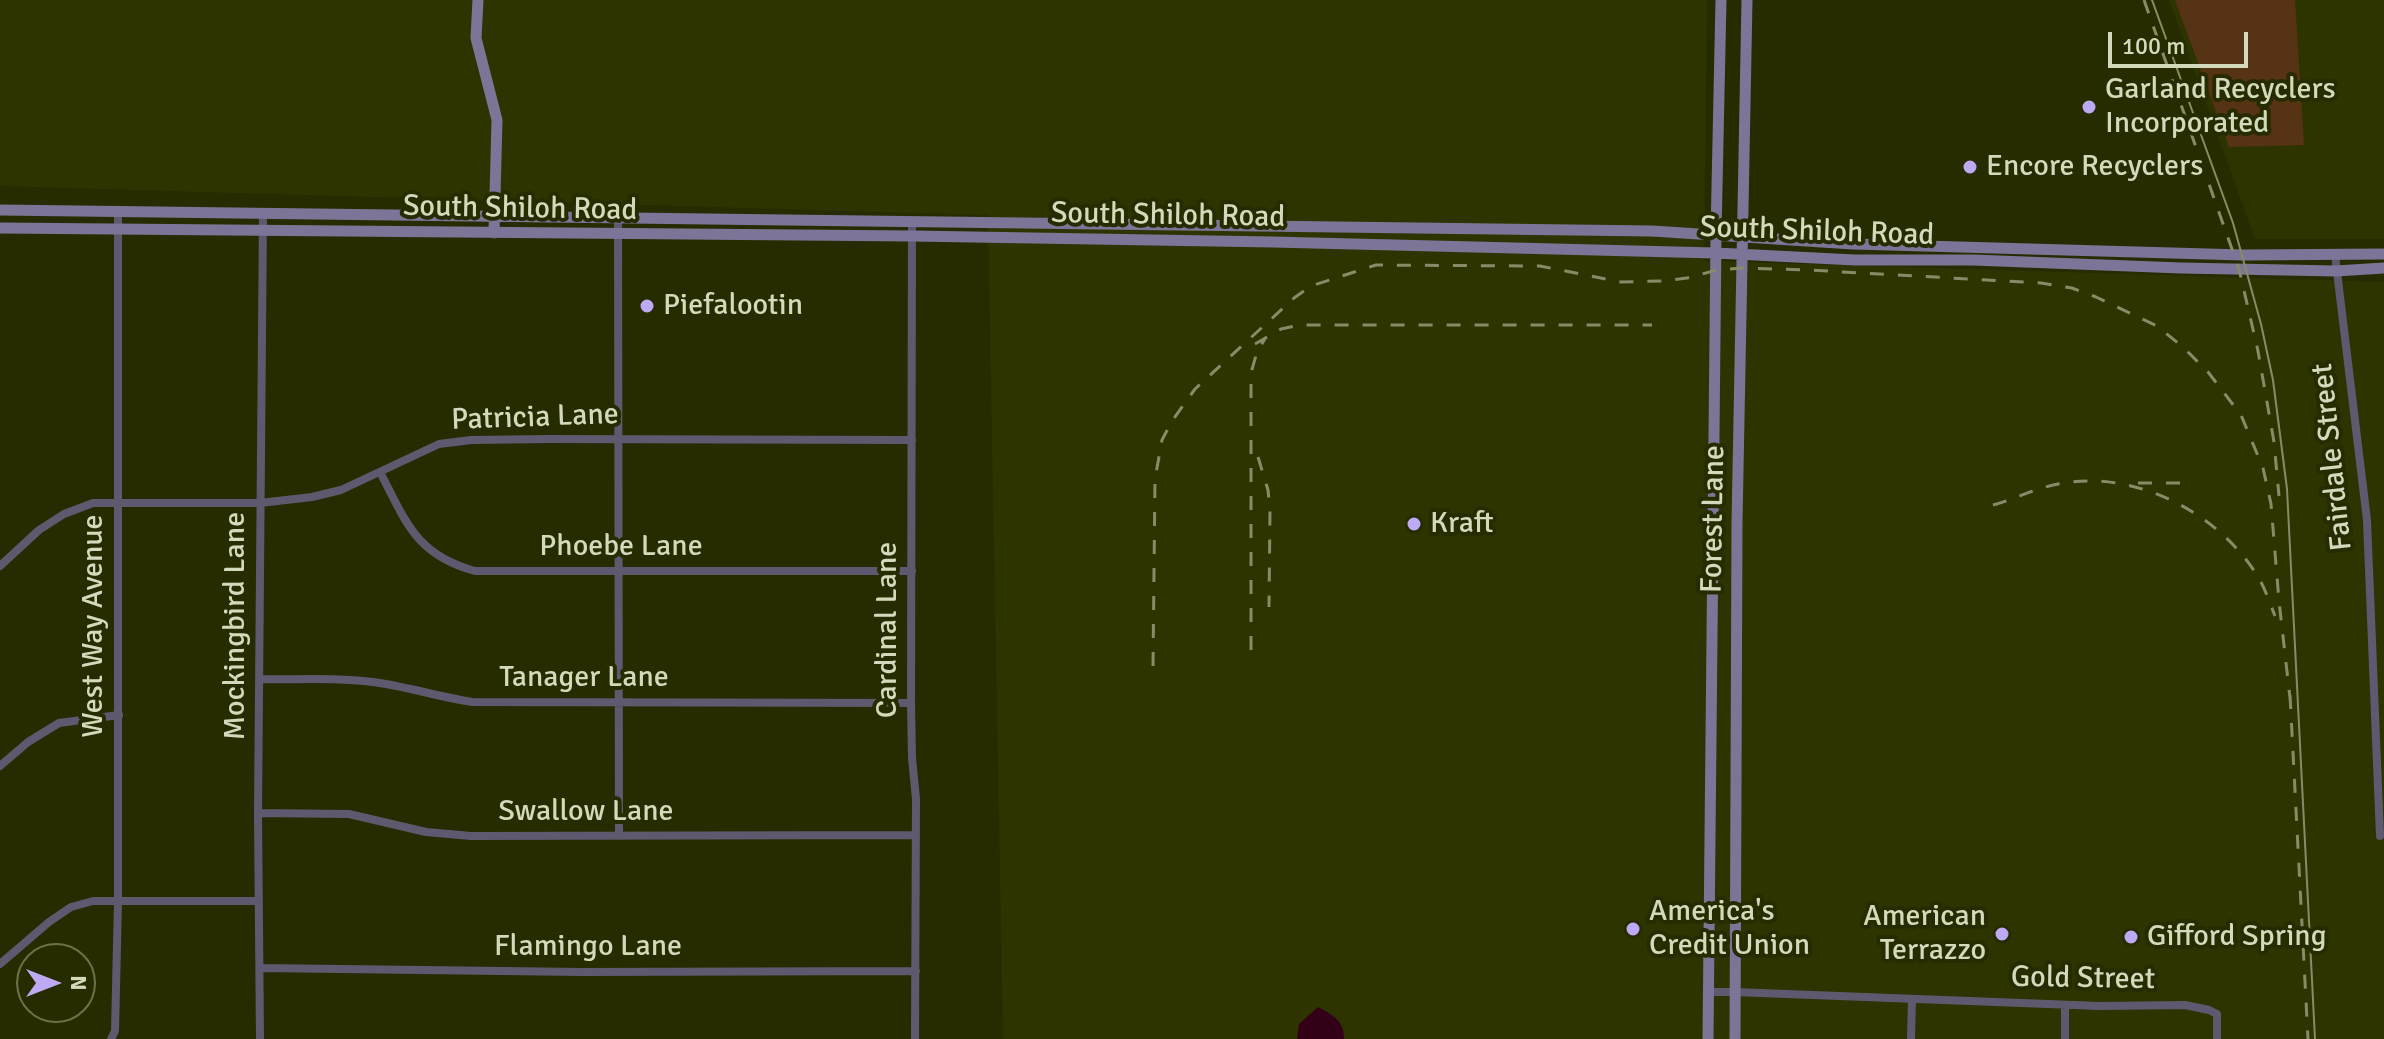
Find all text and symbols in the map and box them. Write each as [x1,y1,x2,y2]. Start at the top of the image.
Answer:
scale bar [2112,16,2252,66]
text: 100 m [2122,31,2185,61]
place label: Garland Recyclers Incorporated [2105,72,2336,142]
marker: Garland Recyclers Incorporated [2080,98,2098,116]
place label: Encore Recyclers [1986,149,2203,185]
marker: Encore Recyclers [1961,158,1979,176]
street label: South Shiloh Road [402,189,638,229]
street label: South Shiloh Road [1050,196,1286,236]
street label: South Shiloh Road [1699,210,1935,254]
place label: Piefalootin [663,288,803,324]
marker: Piefalootin [638,297,656,315]
street label: Fairdale Street [2305,362,2361,552]
street label: Patricia Lane [451,397,619,439]
street label: Forest Lane [1695,445,1733,593]
place label: Kraft [1430,506,1493,542]
street label: Mockingbird Lane [218,512,254,740]
street label: West Way Avenue [76,514,112,738]
marker: Kraft [1405,515,1423,533]
street label: Phoebe Lane [539,529,703,565]
street label: Cardinal Lane [870,542,906,718]
street label: Tanager Lane [499,660,669,696]
street label: Swallow Lane [498,794,674,830]
place label: America's Credit Union [1649,894,1810,964]
place label: American Terrazzo [1863,899,1986,970]
place label: Gifford Spring [2147,919,2327,955]
marker: America's Credit Union [1624,920,1642,938]
marker: American Terrazzo [1993,925,2011,943]
marker: Gifford Spring [2122,928,2140,946]
street label: Flamingo Lane [494,929,682,965]
north arrow [16,943,96,1023]
street label: Gold Street [2011,960,2155,998]
text: N [65,975,92,991]

